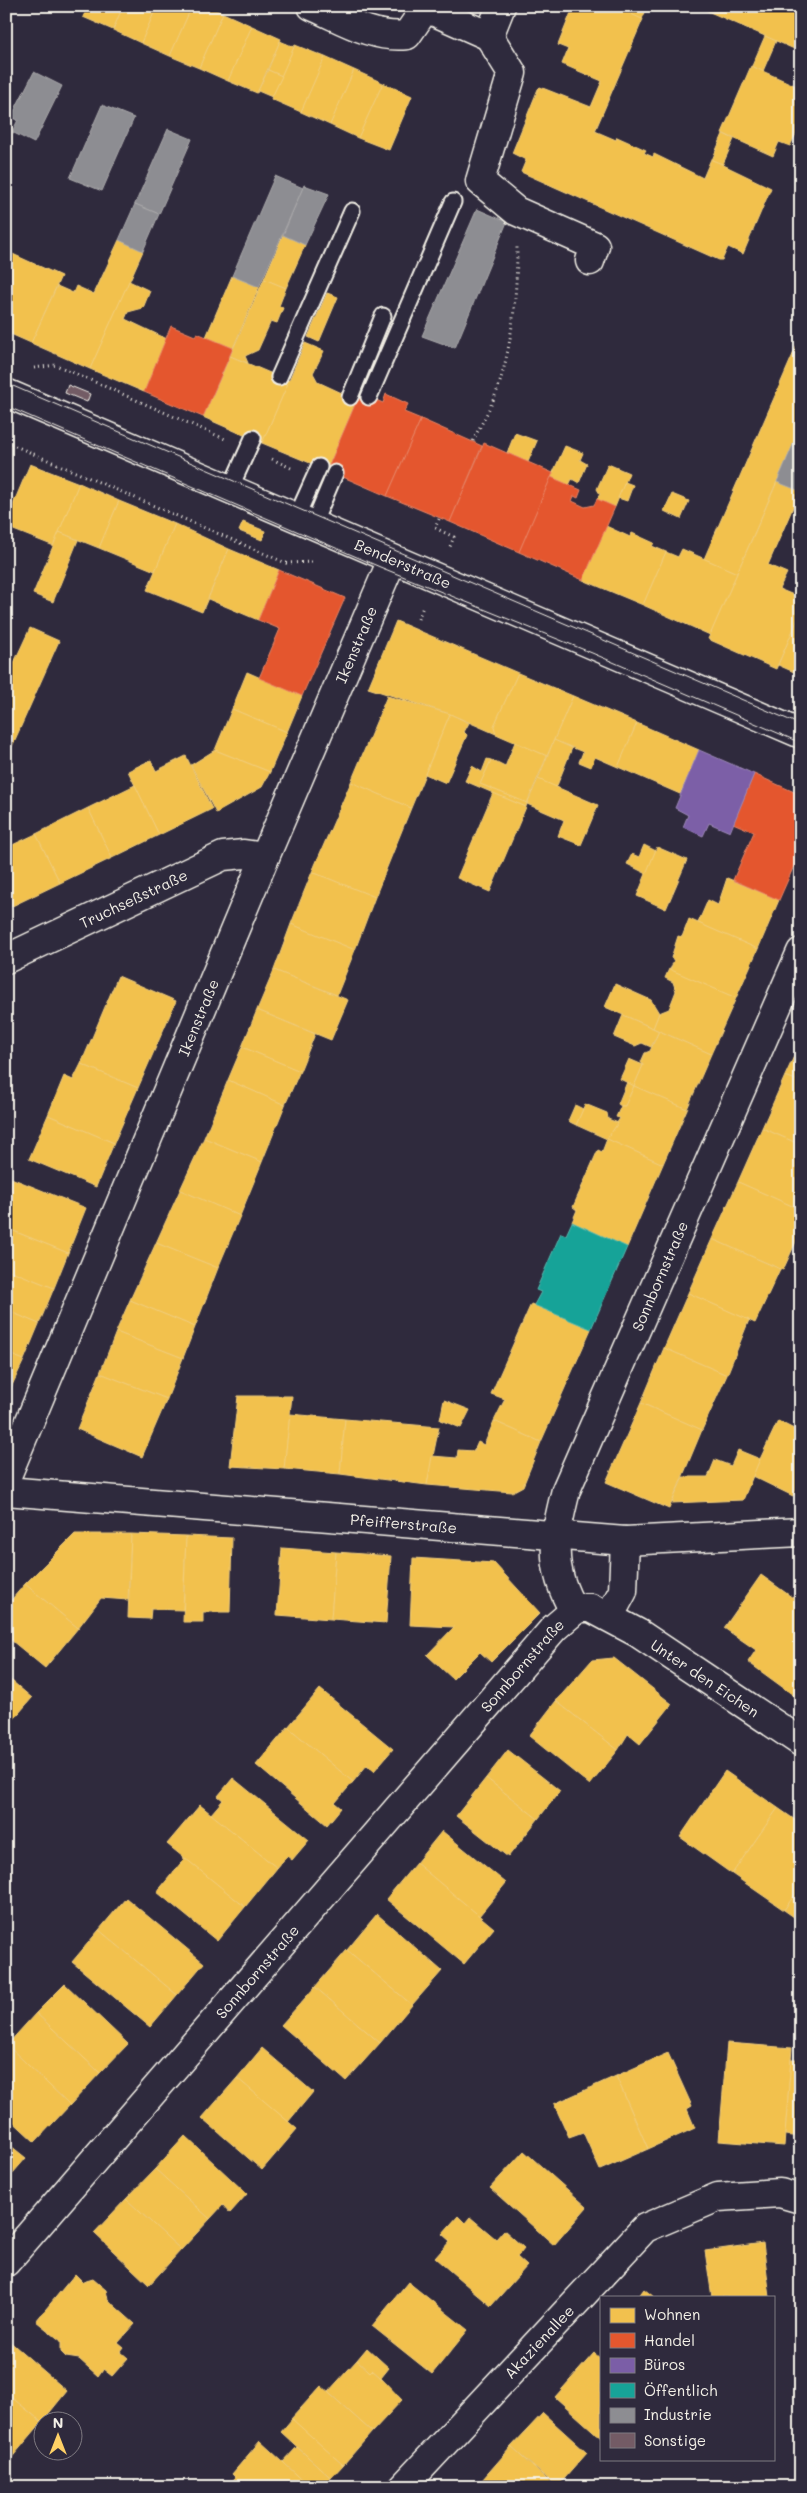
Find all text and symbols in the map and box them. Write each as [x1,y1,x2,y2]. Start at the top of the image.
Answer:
street label: Benderstraße [352,534,454,593]
street label: Ikenstraße [331,603,381,686]
street label: Truchseßstraße [76,864,191,933]
street label: Ikenstraße [173,976,223,1059]
street label: Sonnbornstraße [627,1218,692,1334]
street label: Pfeifferstraße [350,1509,458,1537]
street label: Sonnbornstraße [476,1614,568,1716]
street label: Unter den Eichen [647,1634,763,1721]
street label: Sonnbornstraße [211,1920,303,2023]
legend [600,2296,774,2460]
street label: Akazienallee [500,2301,578,2383]
text: Wohnen [644,2304,700,2324]
text: Handel [644,2330,695,2350]
text: Büros [644,2354,685,2374]
text: Öffentlich [644,2380,717,2400]
text: Industrie [644,2404,712,2424]
north arrow [32,2410,82,2460]
text: N [53,2413,63,2432]
text: Sonstige [644,2430,706,2450]

